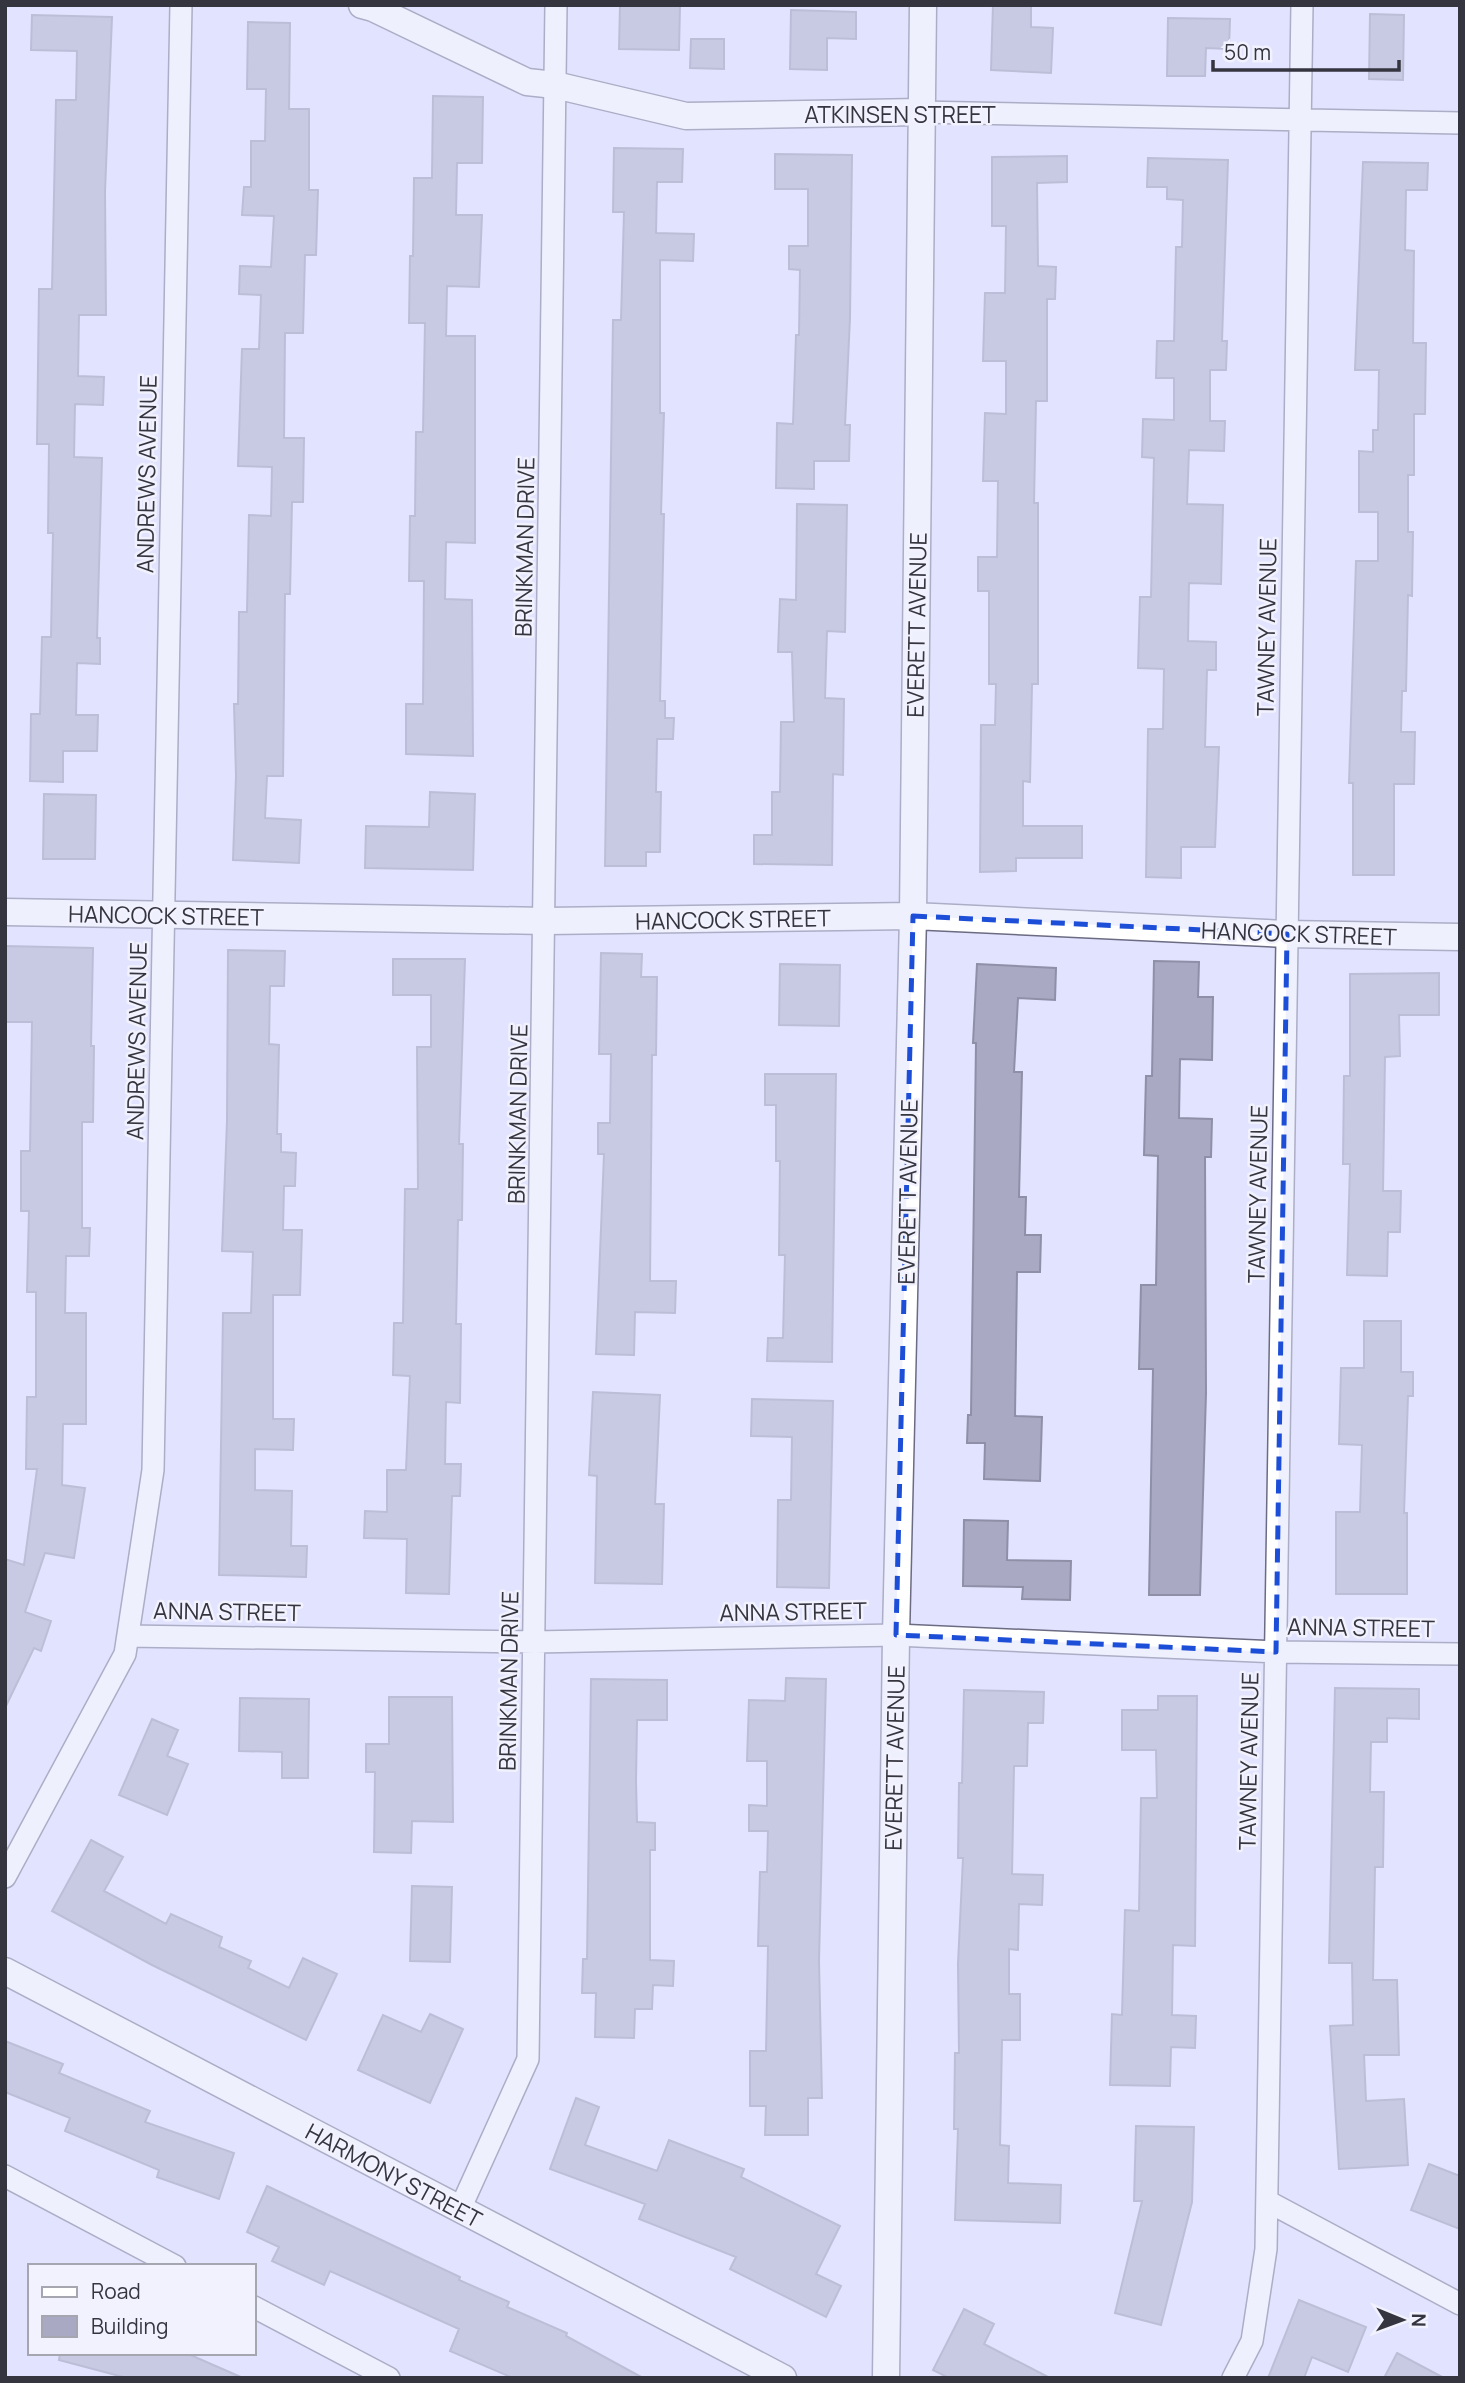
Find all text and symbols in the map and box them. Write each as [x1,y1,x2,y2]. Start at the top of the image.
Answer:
scale bar [1213,28,1398,72]
text: 50 m [1224,38,1271,66]
street label: ATKINSEN STREET [804,98,996,130]
street label: ANDREWS AVENUE [128,375,164,573]
street label: BRINKMAN DRIVE [506,457,542,637]
street label: EVERETT AVENUE [898,532,934,718]
street label: TAWNEY AVENUE [1248,538,1284,716]
street label: HANCOCK STREET [68,897,264,933]
street label: HANCOCK STREET [635,901,831,937]
street label: HANCOCK STREET [1201,914,1398,952]
street label: ANDREWS AVENUE [118,942,154,1140]
street label: BRINKMAN DRIVE [499,1024,535,1204]
street label: EVERETT AVENUE [889,1099,925,1285]
street label: TAWNEY AVENUE [1239,1105,1275,1283]
street label: BRINKMAN DRIVE [490,1591,526,1771]
street label: ANNA STREET [153,1594,301,1628]
street label: ANNA STREET [719,1594,867,1628]
street label: ANNA STREET [1287,1610,1435,1644]
street label: EVERETT AVENUE [876,1665,912,1851]
street label: TAWNEY AVENUE [1230,1672,1266,1850]
street label: HARMONY STREET [300,2115,488,2235]
legend [28,2264,256,2355]
text: Road [91,2277,141,2305]
north arrow [1367,2285,1437,2355]
text: Building [91,2312,168,2340]
text: N [1406,2313,1432,2327]

